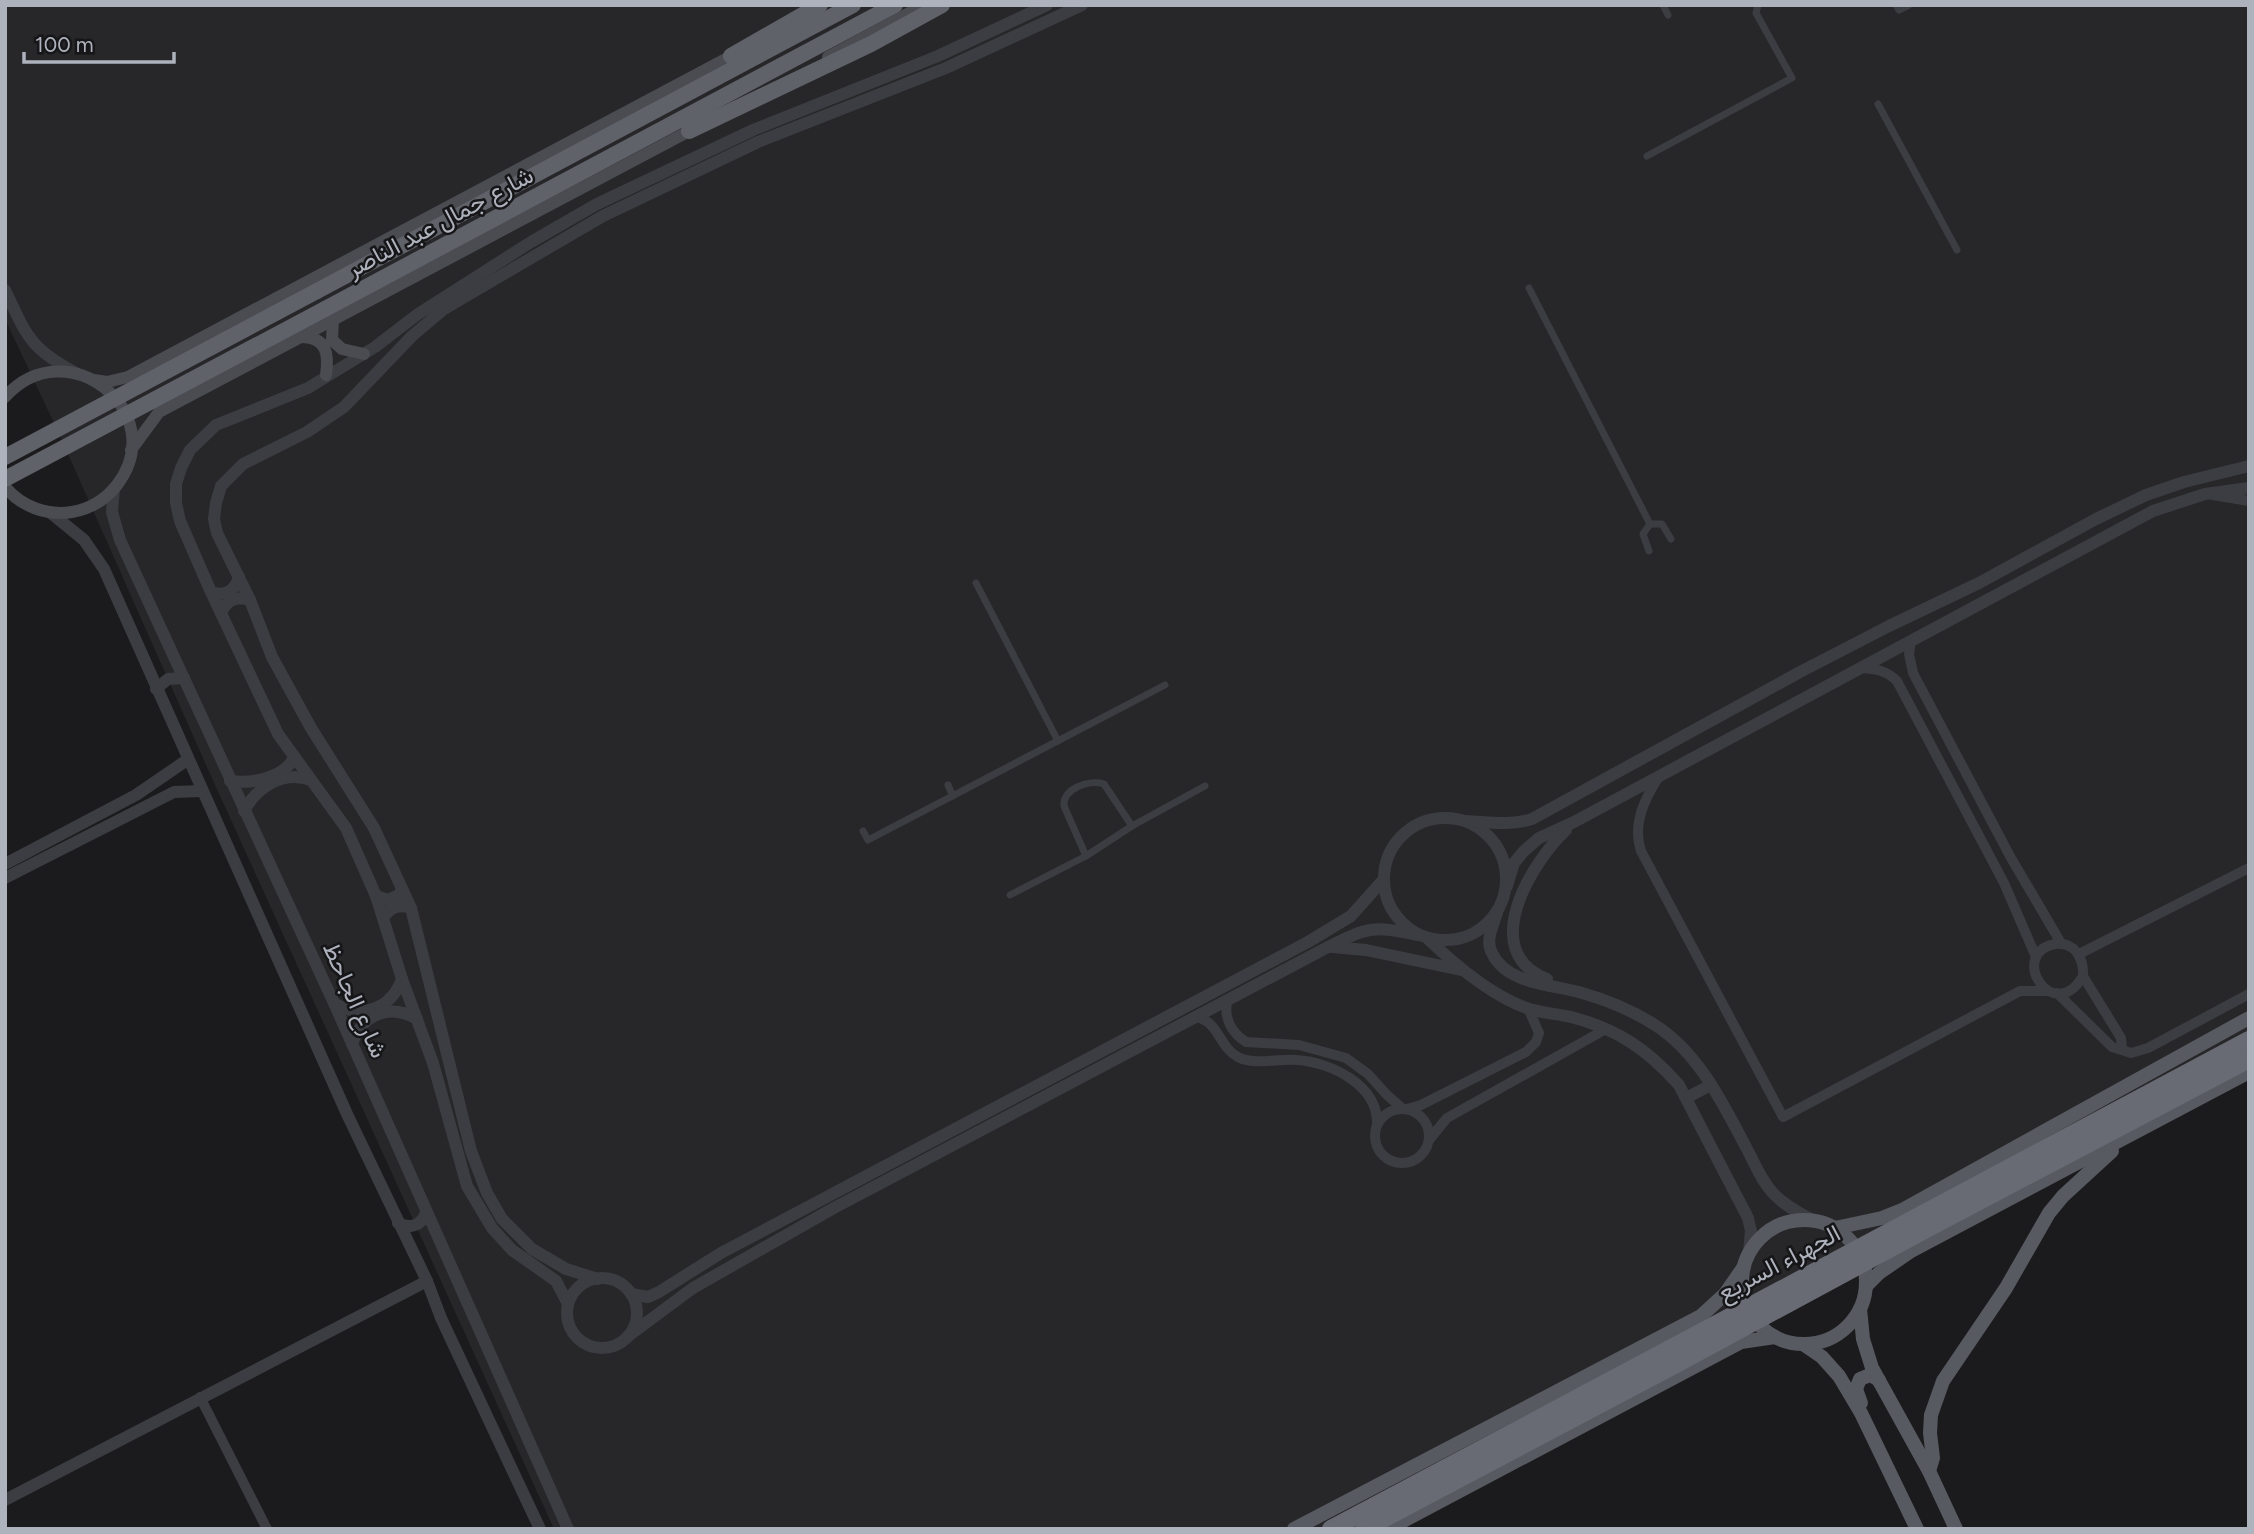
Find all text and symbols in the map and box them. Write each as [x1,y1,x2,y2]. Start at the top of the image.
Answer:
scale bar [24,21,175,65]
text: 100 m [35,32,94,57]
street label: شارع جمال عبد الناصر [341,160,539,285]
street label: شارع الجاحظ [315,937,394,1063]
street label: الجهراء السريع [1712,1218,1847,1310]

